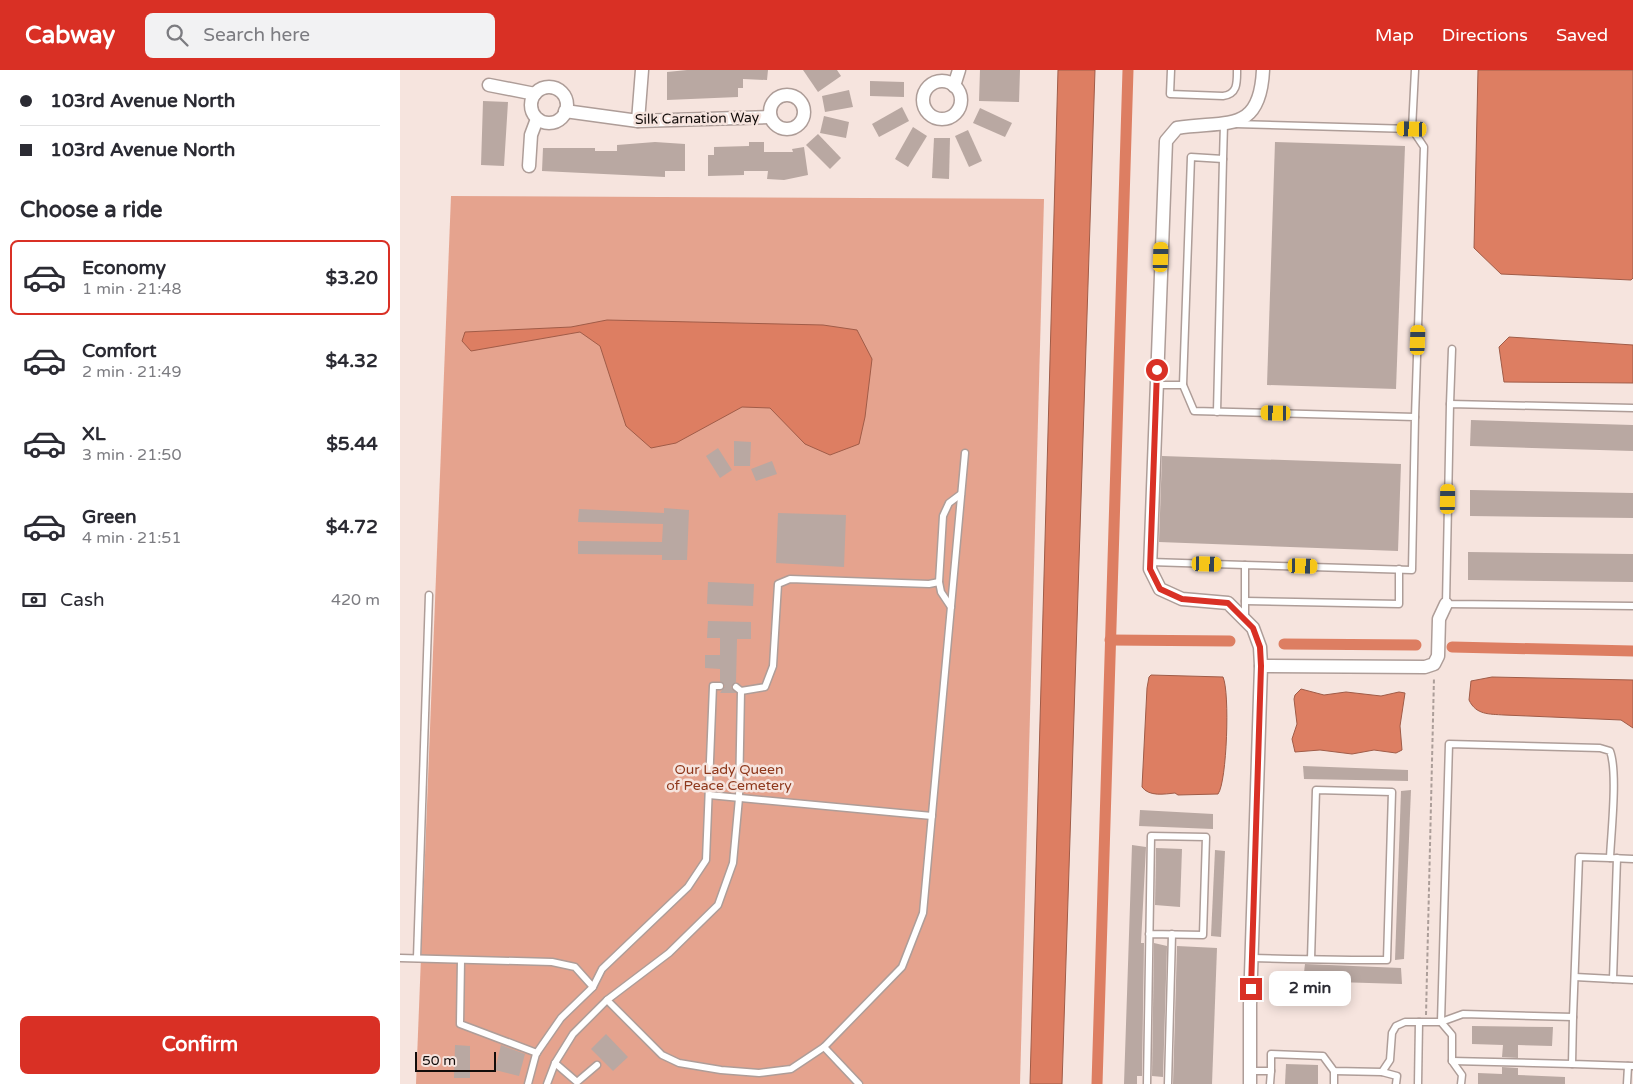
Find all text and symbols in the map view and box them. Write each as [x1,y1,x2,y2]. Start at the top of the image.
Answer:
search box [145,13,495,58]
text: Cabway [25,21,115,50]
icon: search [163,21,191,49]
text: Search here [203,24,310,46]
text: Map [1375,24,1414,46]
text: Directions [1442,24,1528,46]
text: Saved [1556,24,1608,46]
text: 103rd Avenue North [50,90,235,112]
street label: Silk Carnation Way [635,109,760,128]
car [1396,121,1427,137]
text: 103rd Avenue North [50,139,235,161]
text: Choose a ride [20,197,163,223]
car [1152,242,1169,272]
icon: car [22,255,67,300]
text: Economy [82,257,166,279]
text: $3.20 [326,267,378,289]
text: 1 min · 21:48 [82,279,181,299]
car [1409,325,1426,355]
icon: car [22,338,67,383]
text: Comfort [82,340,156,362]
text: $4.32 [326,350,378,372]
route start [1146,359,1168,381]
text: 2 min · 21:49 [82,362,181,382]
car [1260,405,1291,421]
icon: car [22,421,67,466]
text: XL [82,423,106,445]
text: $5.44 [326,433,378,455]
text: 3 min · 21:50 [82,445,181,465]
car [1440,484,1455,514]
icon: car [22,504,67,549]
text: Green [82,506,136,528]
text: $4.72 [326,516,378,538]
text: 4 min · 21:51 [82,528,181,548]
car [1191,556,1222,572]
car [1287,558,1318,574]
icon: cash [20,586,48,614]
text: Cash [60,589,105,611]
text: 420 m [331,590,380,610]
park label: Our Lady Queen of Peace Cemetery [666,761,792,794]
callout: 2 min [1268,972,1351,1006]
route end [1240,978,1262,1000]
text: 2 min [1289,978,1331,998]
button: Confirm [20,1016,380,1074]
scale bar [415,1049,496,1072]
text: 50 m [422,1052,456,1069]

